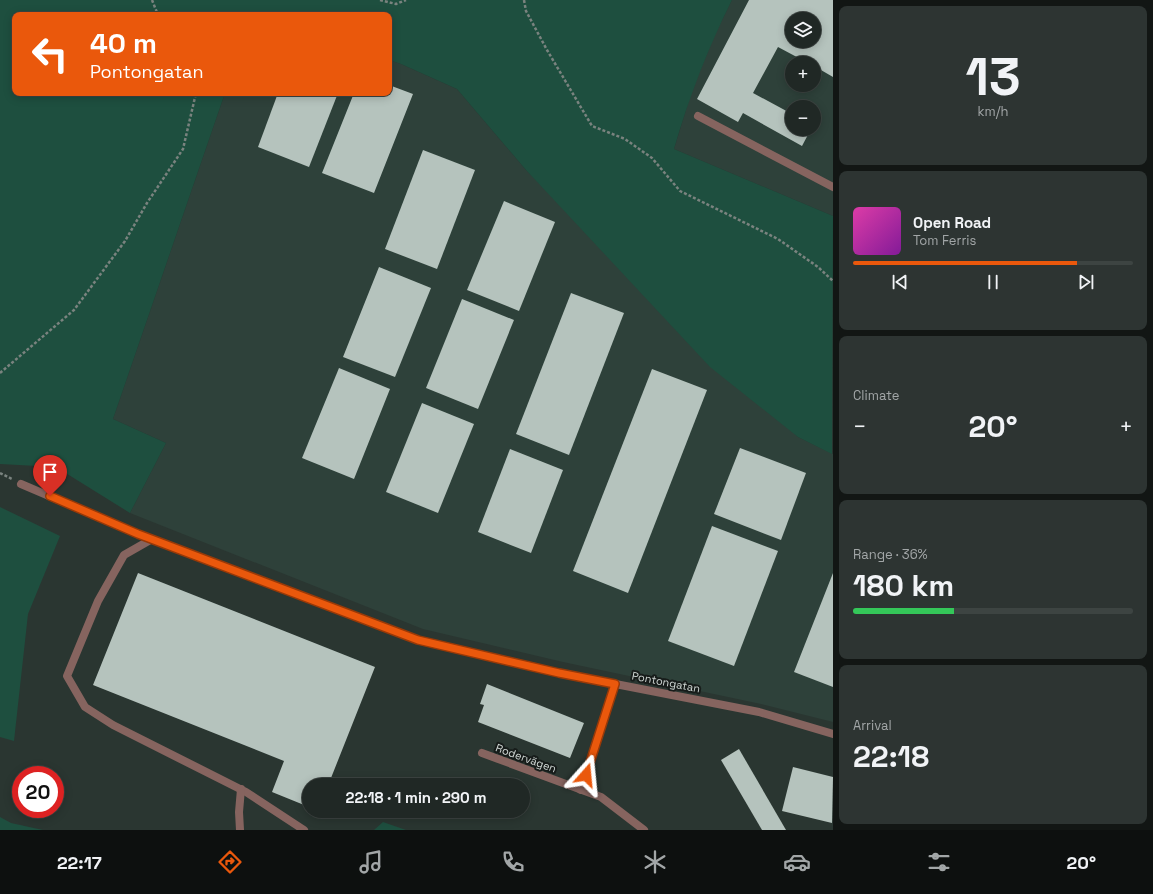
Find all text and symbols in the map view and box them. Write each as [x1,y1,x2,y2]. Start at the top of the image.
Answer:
map controls [785,12,821,136]
button: layers [785,12,821,48]
text: 40 m [90,25,157,61]
icon: left [24,28,76,80]
text: 13 [965,44,1021,110]
button: + [785,56,821,92]
text: Pontongatan [90,60,204,83]
button: − [785,100,821,136]
text: km/h [978,103,1008,120]
text: Open Road [913,213,991,232]
text: Tom Ferris [913,232,976,249]
icon: previous [889,271,911,293]
icon: pause [982,271,1004,293]
icon: next [1075,271,1097,293]
text: Climate [853,387,899,404]
text: 20° [968,407,1018,446]
text: − [853,412,867,440]
text: + [1119,412,1133,440]
pin [33,455,67,496]
icon: arrive [39,461,61,483]
text: Range · 36% [853,546,928,563]
text: 180 km [853,566,954,605]
street label: Pontongatan [631,669,701,695]
text: Arrival [853,717,892,734]
text: 22:18 [853,737,929,776]
street label: Rodervägen [494,741,558,775]
position arrow [565,754,607,796]
speed limit sign: 20 [12,766,64,818]
text: 22:18 · 1 min · 290 m [346,788,486,807]
icon: directions [216,848,244,876]
icon: music [357,848,385,876]
icon: phone [499,848,527,876]
icon: climate [641,848,669,876]
icon: car [783,848,811,876]
icon: filters [925,848,953,876]
text: 22:17 [57,851,102,874]
text: 20° [1067,851,1096,874]

